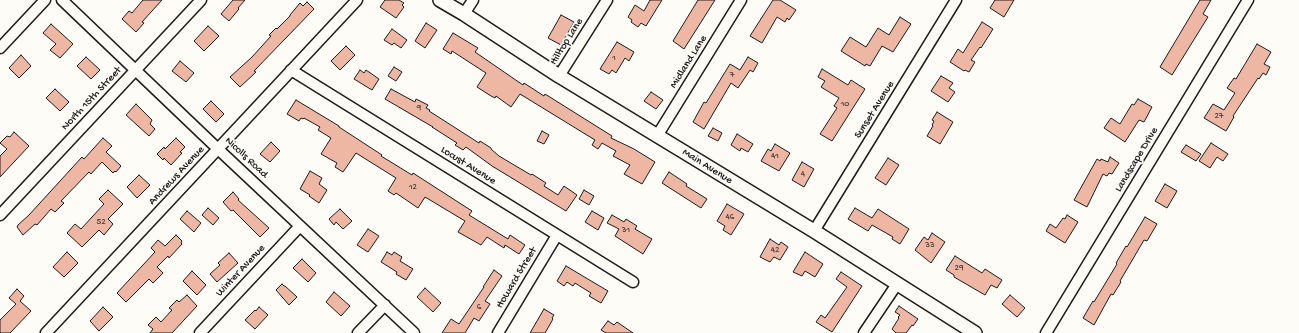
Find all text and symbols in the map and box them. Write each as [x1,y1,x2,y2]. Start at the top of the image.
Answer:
street label: Hilltop Lane [547,16,587,68]
street label: Midland Lane [667,33,711,91]
house number: 1 [612,54,616,64]
street label: North 15th Street [59,64,125,134]
house number: 7 [730,71,734,81]
street label: Sunset Avenue [852,79,898,141]
house number: 10 [841,100,849,110]
house number: 9 [417,104,421,114]
house number: 27 [1214,112,1224,122]
street label: Landscape Drive [1112,125,1162,195]
street label: Nicolls Road [222,135,270,181]
street label: Andrews Avenue [146,144,208,208]
street label: Locust Avenue [438,144,498,188]
street label: Main Avenue [679,146,735,188]
house number: 41 [771,152,779,162]
house number: 4 [801,170,805,180]
house number: 12 [409,183,417,193]
house number: 46 [726,213,734,223]
house number: 52 [96,218,106,228]
house number: 31 [622,226,630,236]
house number: 33 [925,241,935,251]
street label: Winter Avenue [213,242,269,300]
street label: Howard Street [494,245,540,311]
house number: 42 [771,246,779,256]
house number: 29 [955,264,963,274]
house number: 6 [477,303,481,313]

